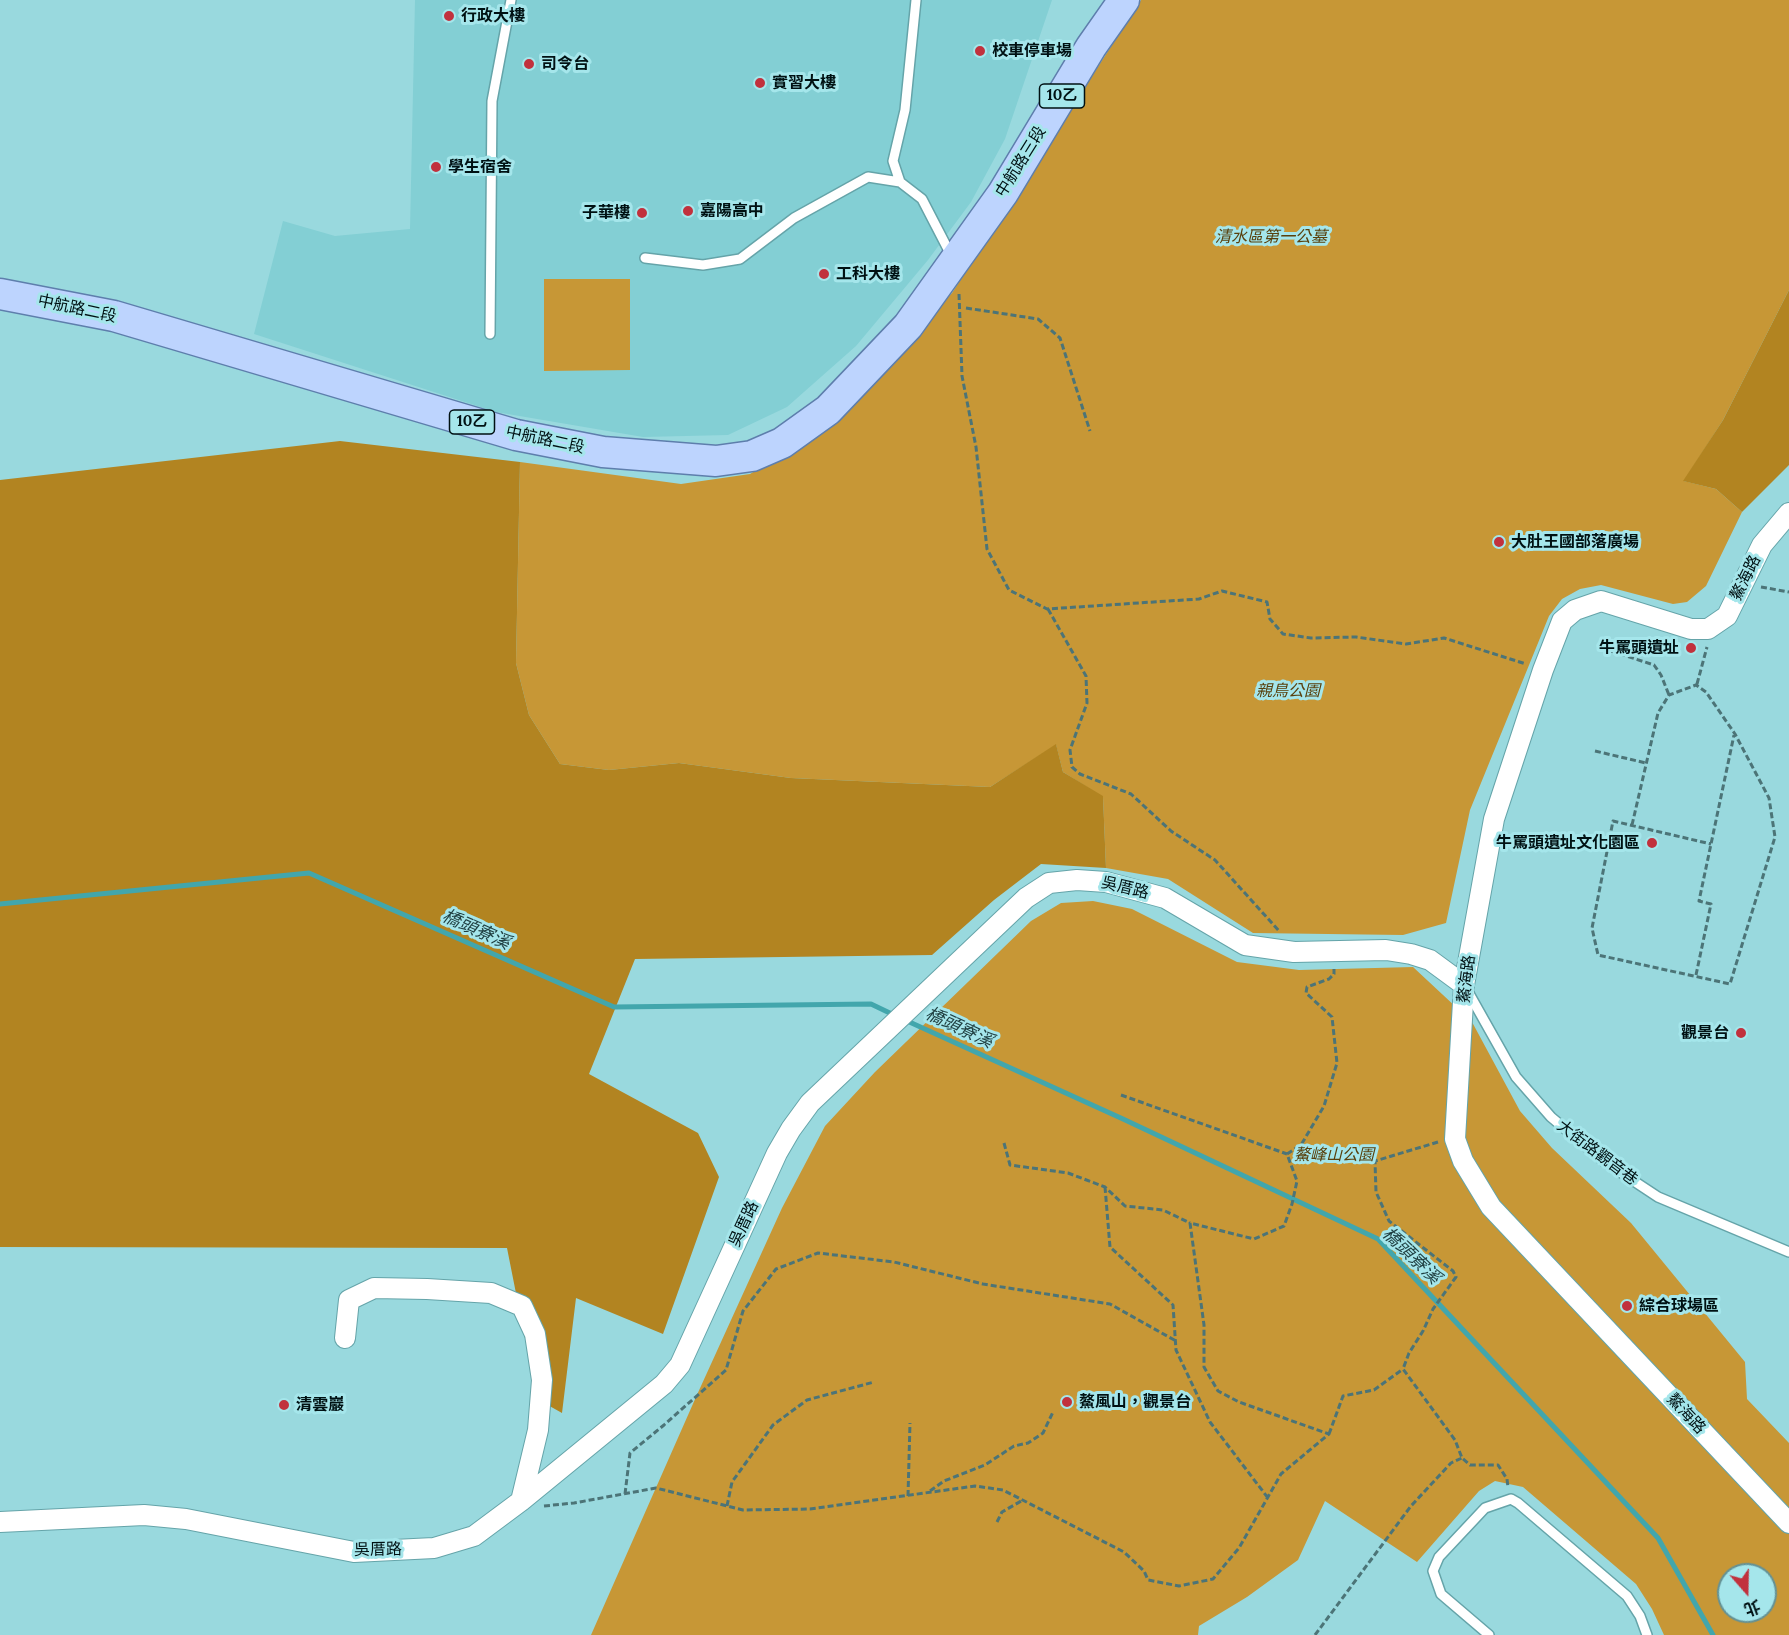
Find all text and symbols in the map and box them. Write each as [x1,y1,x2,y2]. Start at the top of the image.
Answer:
place label: 行政大樓 [461,6,525,26]
marker: 行政大樓 [442,9,456,23]
place label: 校車停車場 [992,41,1072,61]
marker: 校車停車場 [973,44,987,58]
place label: 司令台 [541,54,589,74]
marker: 司令台 [522,57,536,71]
place label: 實習大樓 [772,73,836,93]
marker: 實習大樓 [753,76,767,90]
road number: 10乙 [1040,84,1084,108]
street label: 中航路三段 [992,123,1050,201]
place label: 學生宿舍 [448,157,512,177]
marker: 學生宿舍 [429,160,443,174]
place label: 嘉陽高中 [700,201,764,221]
place label: 子華樓 [582,203,630,223]
marker: 嘉陽高中 [681,204,695,218]
marker: 子華樓 [635,206,649,220]
park label: 清水區第一公墓 [1215,227,1327,247]
place label: 工科大樓 [836,264,900,284]
marker: 工科大樓 [817,267,831,281]
street label: 中航路二段 [36,291,118,327]
road number: 10乙 [450,410,494,434]
street label: 中航路二段 [504,422,586,458]
place label: 大肚王國部落廣場 [1511,532,1639,552]
marker: 大肚王國部落廣場 [1492,535,1506,549]
street label: 鰲海路 [1727,552,1765,604]
place label: 牛罵頭遺址 [1599,638,1679,658]
marker: 牛罵頭遺址 [1684,641,1698,655]
park label: 親鳥公園 [1256,681,1320,701]
place label: 牛罵頭遺址文化園區 [1496,833,1640,853]
marker: 牛罵頭遺址文化園區 [1645,836,1659,850]
street label: 吳厝路 [1099,873,1151,903]
water label: 橋頭寮溪 [439,905,513,955]
street label: 鰲海路 [1455,954,1479,1004]
water label: 橋頭寮溪 [922,1003,996,1053]
place label: 觀景台 [1681,1023,1729,1043]
marker: 觀景台 [1734,1026,1748,1040]
street label: 大街路觀音巷 [1553,1116,1641,1190]
park label: 鰲峰山公園 [1294,1145,1374,1165]
street label: 吳厝路 [725,1198,763,1250]
water label: 橋頭寮溪 [1378,1223,1444,1289]
place label: 綜合球場區 [1639,1296,1719,1316]
marker: 綜合球場區 [1620,1299,1634,1313]
street label: 鰲海路 [1663,1390,1709,1438]
place label: 鰲風山，觀景台 [1079,1392,1191,1412]
place label: 清雲巖 [296,1395,344,1415]
marker: 鰲風山，觀景台 [1060,1395,1074,1409]
marker: 清雲巖 [277,1398,291,1412]
street label: 吳厝路 [354,1540,402,1560]
north arrow [1717,1563,1777,1623]
text: 北 [1742,1596,1763,1620]

